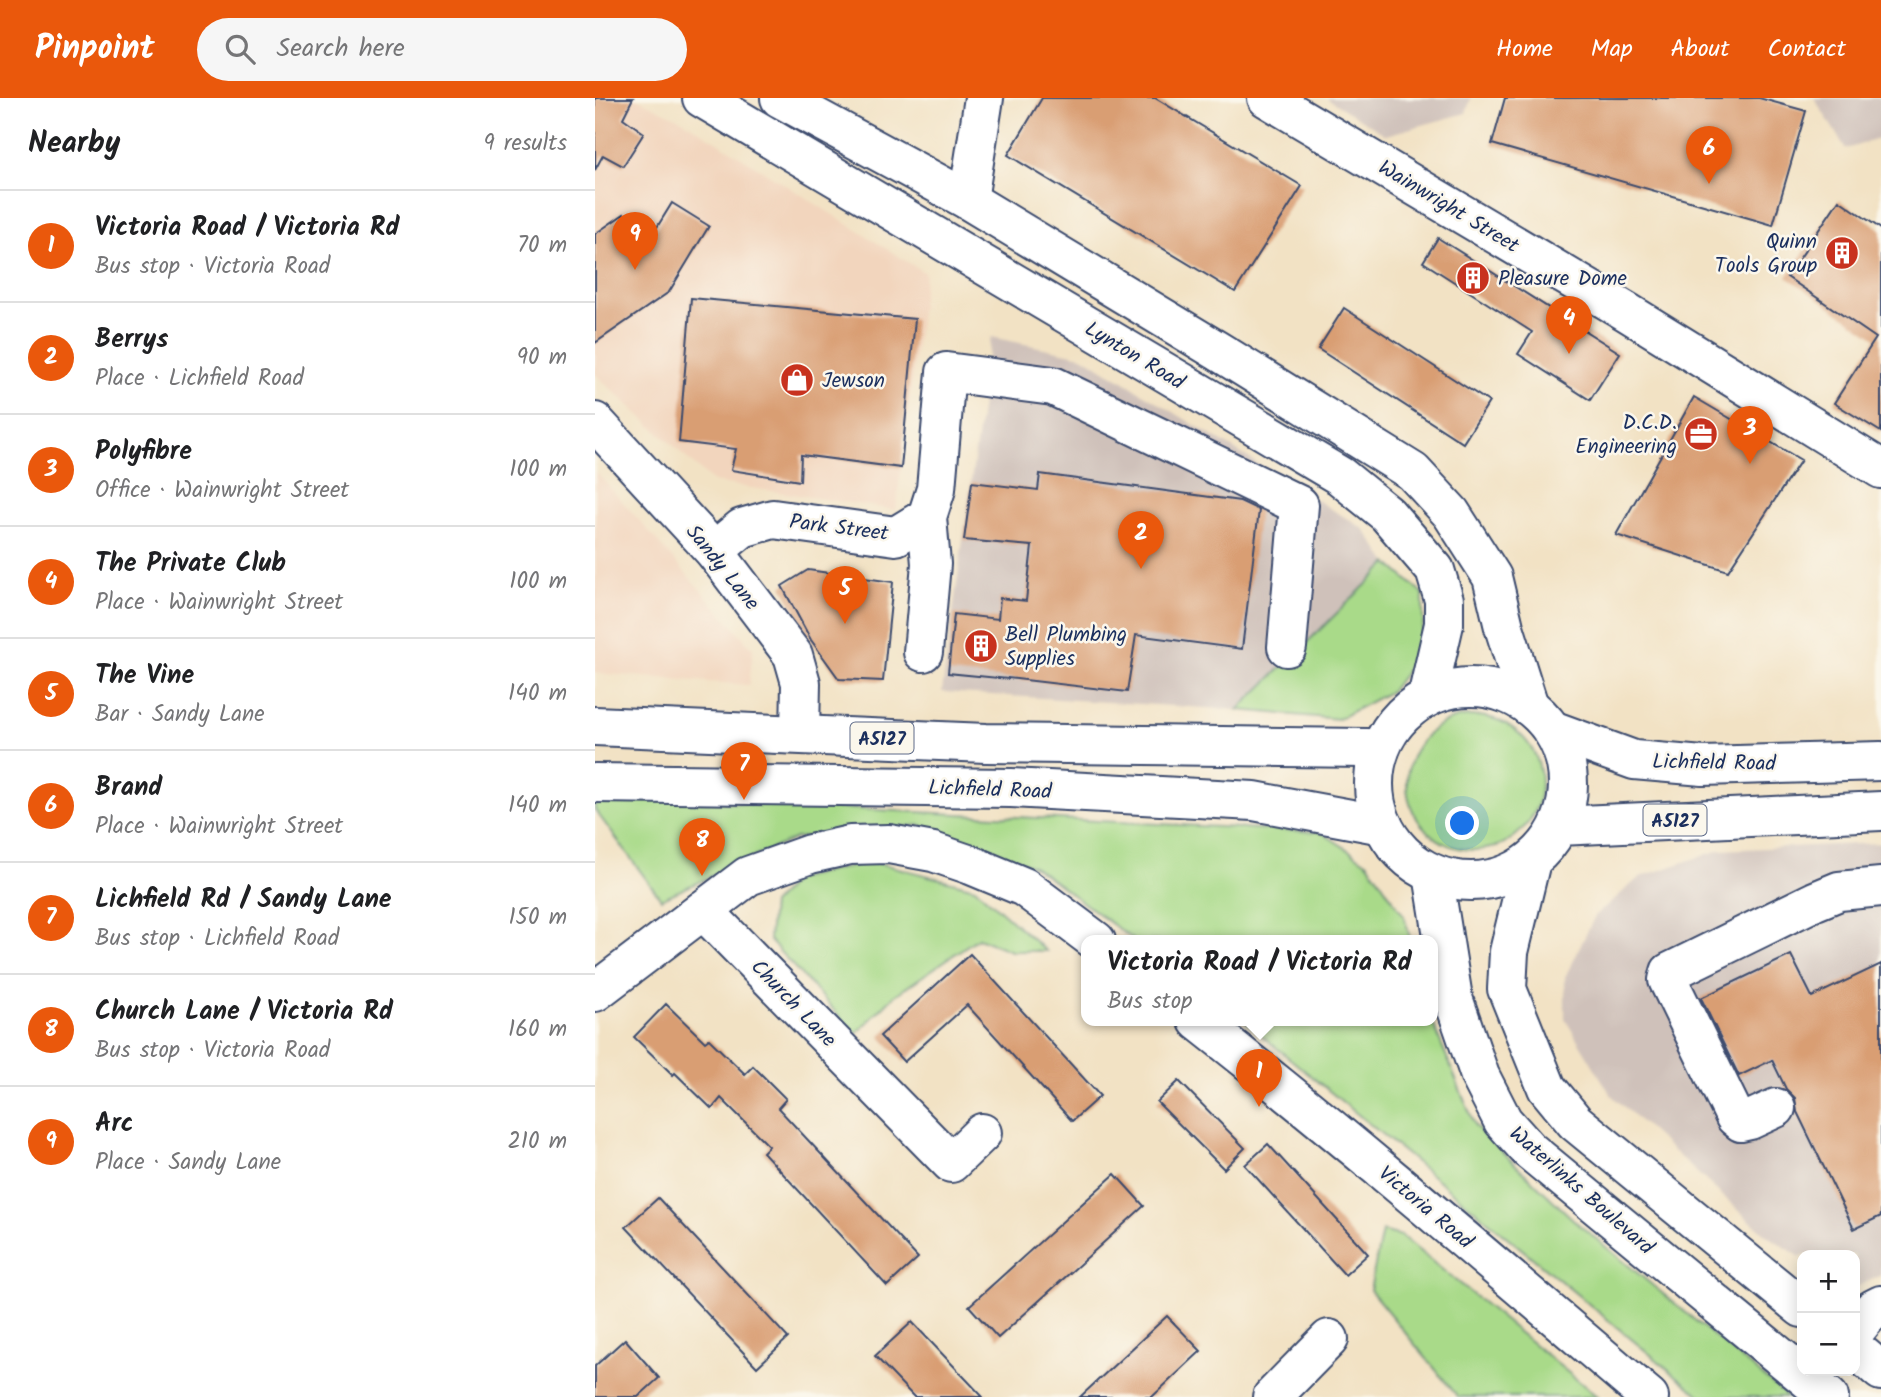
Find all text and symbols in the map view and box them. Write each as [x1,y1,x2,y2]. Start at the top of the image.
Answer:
search box [197,18,687,81]
text: Pinpoint [35,23,155,76]
text: Search here [277,28,405,70]
icon: search [221,30,259,68]
text: Home [1496,30,1553,69]
text: Map [1591,30,1633,69]
text: About [1671,30,1729,69]
text: Contact [1767,30,1846,69]
text: Nearby [28,120,120,168]
text: 9 results [483,126,567,162]
pin: 6 [1686,126,1732,184]
street label: Wainwright Street [1371,152,1526,263]
text: Victoria Road / Victoria Rd [95,207,399,249]
pin: 9 [612,212,658,270]
place label: Quinn Tools Group [1715,226,1817,283]
text: 1 [48,228,54,264]
text: 70 m [517,228,567,264]
building icon: Quinn Tools Group [1823,234,1861,272]
text: Bus stop · Victoria Road [95,249,330,285]
building icon: Pleasure Dome [1454,259,1492,297]
place label: Pleasure Dome [1498,263,1627,296]
pin: 4 [1546,296,1592,354]
street label: Lynton Road [1078,313,1191,400]
text: Berrys [95,319,168,361]
text: 2 [44,340,58,376]
text: 90 m [517,340,567,376]
text: Place · Lichfield Road [95,361,304,397]
shop icon: Jewson [778,361,816,399]
place label: Jewson [822,365,885,398]
pin: 3 [1727,406,1773,464]
place label: D.C.D. Engineering [1575,407,1677,464]
office icon: D.C.D. Engineering [1682,415,1720,453]
text: Polyfibre [95,431,192,473]
text: 3 [45,452,57,488]
text: 100 m [509,452,567,488]
text: Office · Wainwright Street [95,473,349,509]
street label: Park Street [787,506,891,551]
pin: 2 [1118,511,1164,569]
street label: Sandy Lane [677,518,767,619]
text: The Private Club [95,543,286,585]
text: 4 [45,564,57,600]
text: 100 m [509,564,567,600]
pin: 5 [822,566,868,624]
text: Place · Wainwright Street [95,585,343,621]
place label: Bell Plumbing Supplies [1005,619,1127,676]
building icon: Bell Plumbing Supplies [962,627,1000,665]
text: The Vine [95,655,194,697]
text: 5 [45,676,57,712]
text: 140 m [508,676,567,712]
text: Bar · Sandy Lane [95,697,265,733]
road number: A5127 [851,722,913,754]
pin: 7 [721,742,767,800]
street label: Lichfield Road [1652,746,1777,781]
text: Brand [95,767,162,809]
street label: Lichfield Road [928,772,1053,809]
text: 6 [45,788,57,824]
text: 140 m [508,788,567,824]
road number: A5127 [1643,804,1707,835]
your location [1445,806,1479,840]
text: Place · Wainwright Street [95,809,343,845]
pin: 8 [679,818,725,876]
text: Lichfield Rd / Sandy Lane [95,879,392,921]
text: 7 [46,900,56,936]
text: 150 m [508,900,567,936]
text: Bus stop · Lichfield Road [95,921,339,957]
popup [1081,935,1438,1026]
text: Victoria Road / Victoria Rd [1107,942,1412,984]
street label: Church Lane [742,952,844,1056]
text: Bus stop [1107,984,1192,1020]
text: Church Lane / Victoria Rd [95,991,393,1033]
text: 8 [44,1012,58,1048]
text: 160 m [508,1012,567,1048]
text: Bus stop · Victoria Road [95,1033,330,1069]
pin: 1 [1236,1049,1282,1107]
text: Arc [95,1103,134,1145]
street label: Waterlinks Boulevard [1501,1119,1661,1264]
text: 9 [45,1124,57,1160]
text: 210 m [507,1124,567,1160]
text: Place · Sandy Lane [95,1145,281,1181]
street label: Victoria Road [1370,1158,1480,1258]
map controls [1797,1250,1860,1376]
button: + [1797,1250,1860,1313]
button: − [1797,1313,1860,1376]

